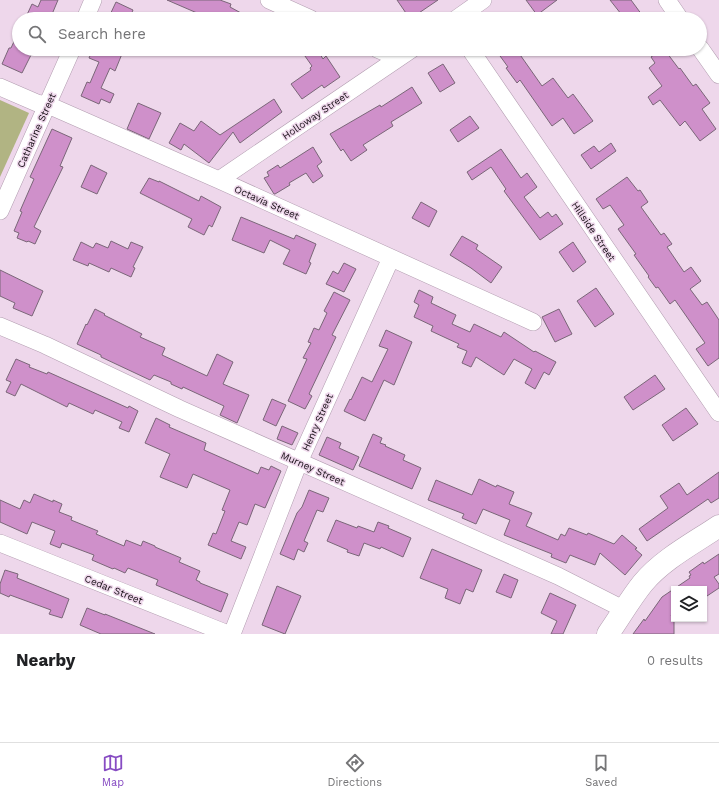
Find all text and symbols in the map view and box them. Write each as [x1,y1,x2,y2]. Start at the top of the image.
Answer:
search box [12,12,707,56]
icon: search [26,23,48,45]
text: Search here [58,25,146,43]
street label: Holloway Street [280,89,351,142]
street label: Catharine Street [15,90,58,169]
street label: Octavia Street [233,183,302,222]
street label: Hillside Street [570,199,618,264]
street label: Henry Street [300,391,335,453]
street label: Murney Street [279,449,347,488]
street label: Cedar Street [83,573,145,606]
map controls [671,586,707,622]
button: layers [671,586,707,622]
text: Nearby [16,650,75,670]
text: 0 results [647,653,703,668]
tab: Map [102,752,124,789]
tab: Directions [328,752,382,789]
tab: Saved [585,752,617,789]

